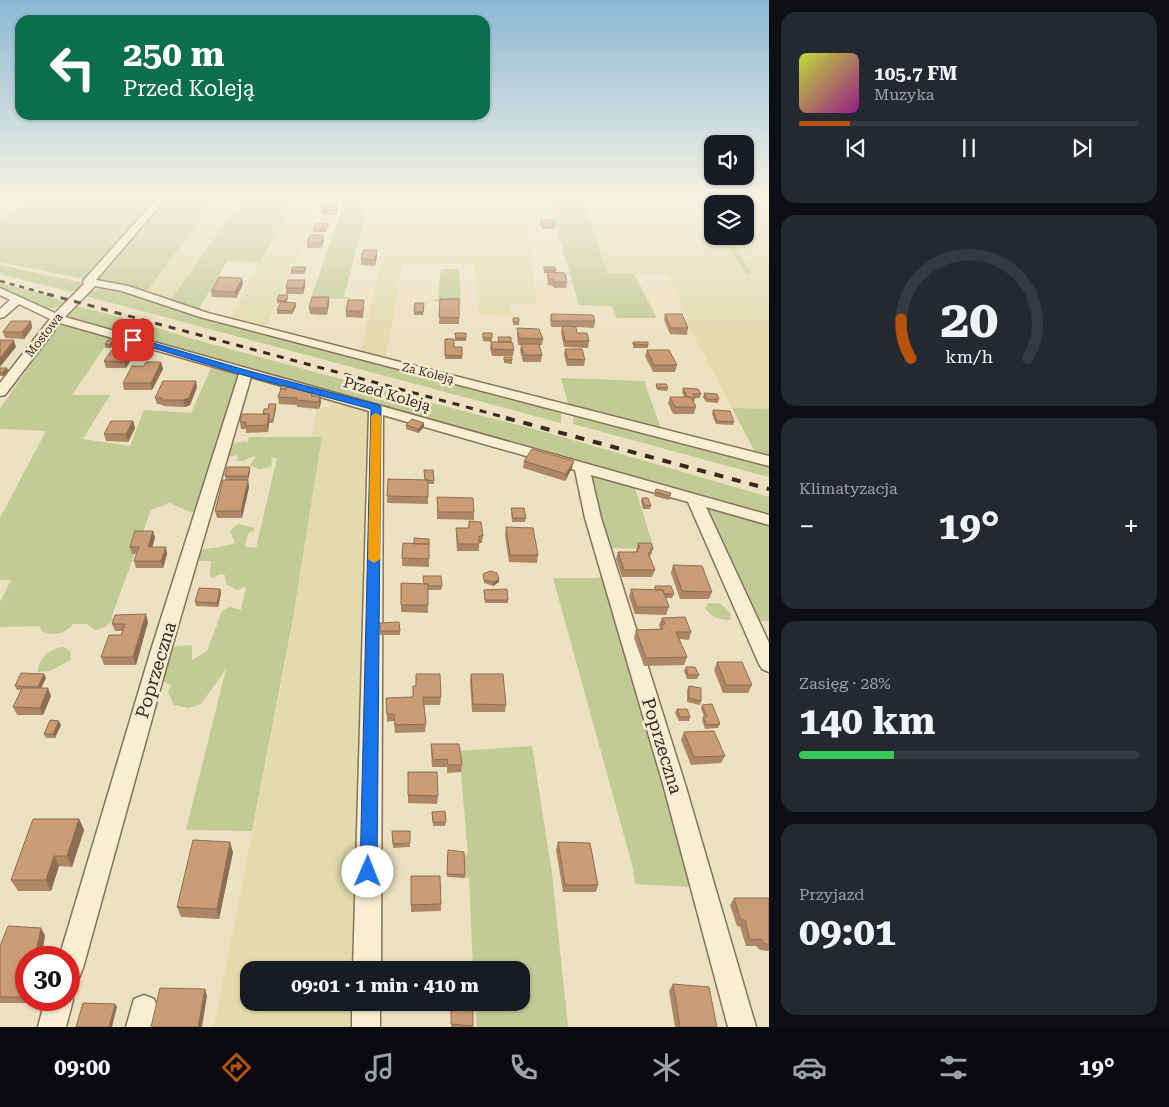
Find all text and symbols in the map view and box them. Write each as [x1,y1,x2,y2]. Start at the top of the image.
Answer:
text: 250 m [123,34,224,75]
icon: left [40,35,105,100]
text: 105.7 FM [874,62,957,85]
text: Przed Koleją [123,76,255,101]
text: Muzyka [874,85,935,104]
icon: previous [842,134,870,162]
icon: pause [955,134,983,162]
icon: next [1068,134,1096,162]
map controls [704,135,754,245]
button: sound [704,135,754,185]
button: layers [704,195,754,245]
text: 20 [940,289,998,350]
street label: Mostowa [22,310,66,360]
pin [112,319,154,361]
icon: arrive [119,326,147,354]
text: km/h [945,346,993,367]
street label: Za Koleją [400,360,456,386]
street label: Przed Koleją [341,373,433,415]
text: Klimatyzacja [799,479,898,498]
text: 19° [938,504,1000,548]
text: − [799,510,815,543]
text: + [1123,510,1139,543]
street label: Poprzeczna [131,619,180,721]
text: Zasięg · 28% [799,674,891,693]
street label: Poprzeczna [638,695,687,797]
text: 140 km [799,699,935,743]
position arrow [341,845,393,897]
text: Przyjazd [799,885,865,904]
text: 09:01 [799,910,896,954]
speed limit sign: 30 [15,946,80,1011]
text: 09:01 · 1 min · 410 m [291,974,479,997]
icon: directions [219,1050,254,1085]
icon: music [362,1050,397,1085]
icon: phone [506,1050,541,1085]
icon: climate [649,1050,684,1085]
icon: car [792,1050,827,1085]
icon: filters [936,1050,971,1085]
text: 09:00 [54,1055,110,1080]
text: 19° [1079,1055,1115,1080]

